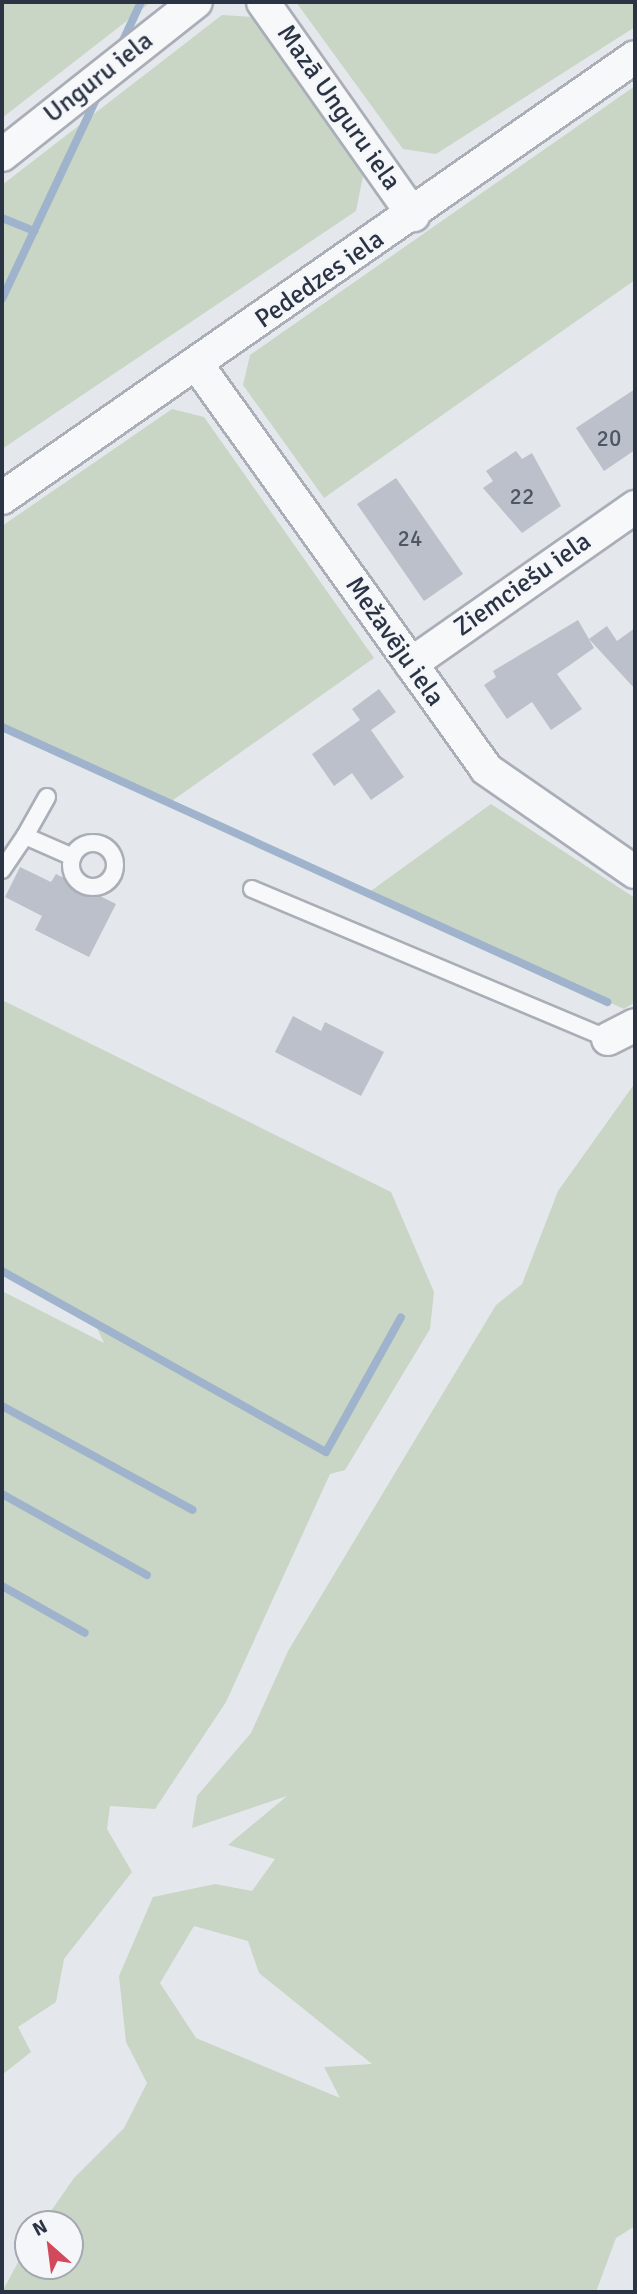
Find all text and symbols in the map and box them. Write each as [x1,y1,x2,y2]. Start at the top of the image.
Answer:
street label: Mazā Unguru iela [269,19,407,197]
street label: Unguru iela [38,26,160,130]
street label: Pededzes iela [250,224,390,336]
house number: 20 [597,425,621,453]
house number: 22 [510,483,534,511]
house number: 24 [398,525,422,553]
street label: Ziemciešu iela [448,526,598,644]
street label: Mežavēju iela [338,571,450,713]
north arrow [14,2210,84,2280]
text: N [29,2215,52,2242]

